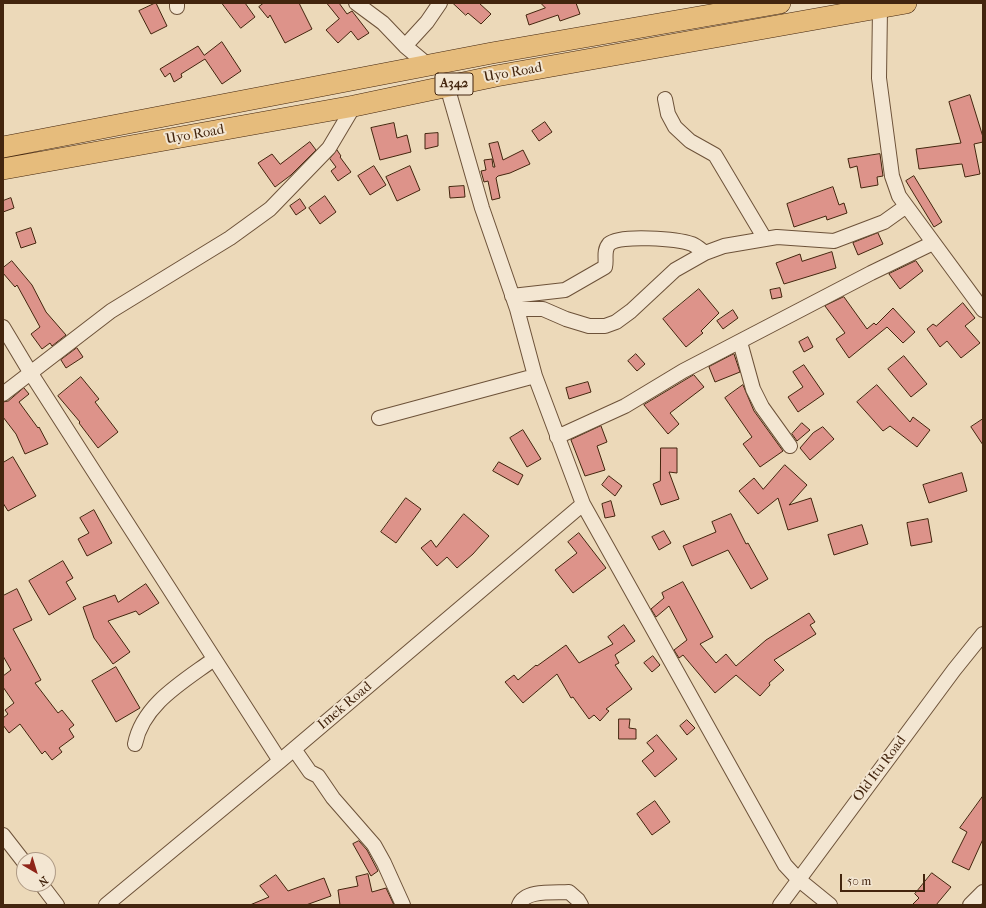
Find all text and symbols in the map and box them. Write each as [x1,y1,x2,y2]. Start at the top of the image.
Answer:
street label: Uyo Road [482,60,544,86]
road number: A342 [435,73,473,95]
street label: Uyo Road [164,122,226,148]
street label: Imek Road [315,679,375,733]
street label: Old Itu Road [850,733,910,805]
north arrow [16,852,56,892]
scale bar [842,866,927,892]
text: N [36,873,50,889]
text: 50 m [847,874,871,888]

